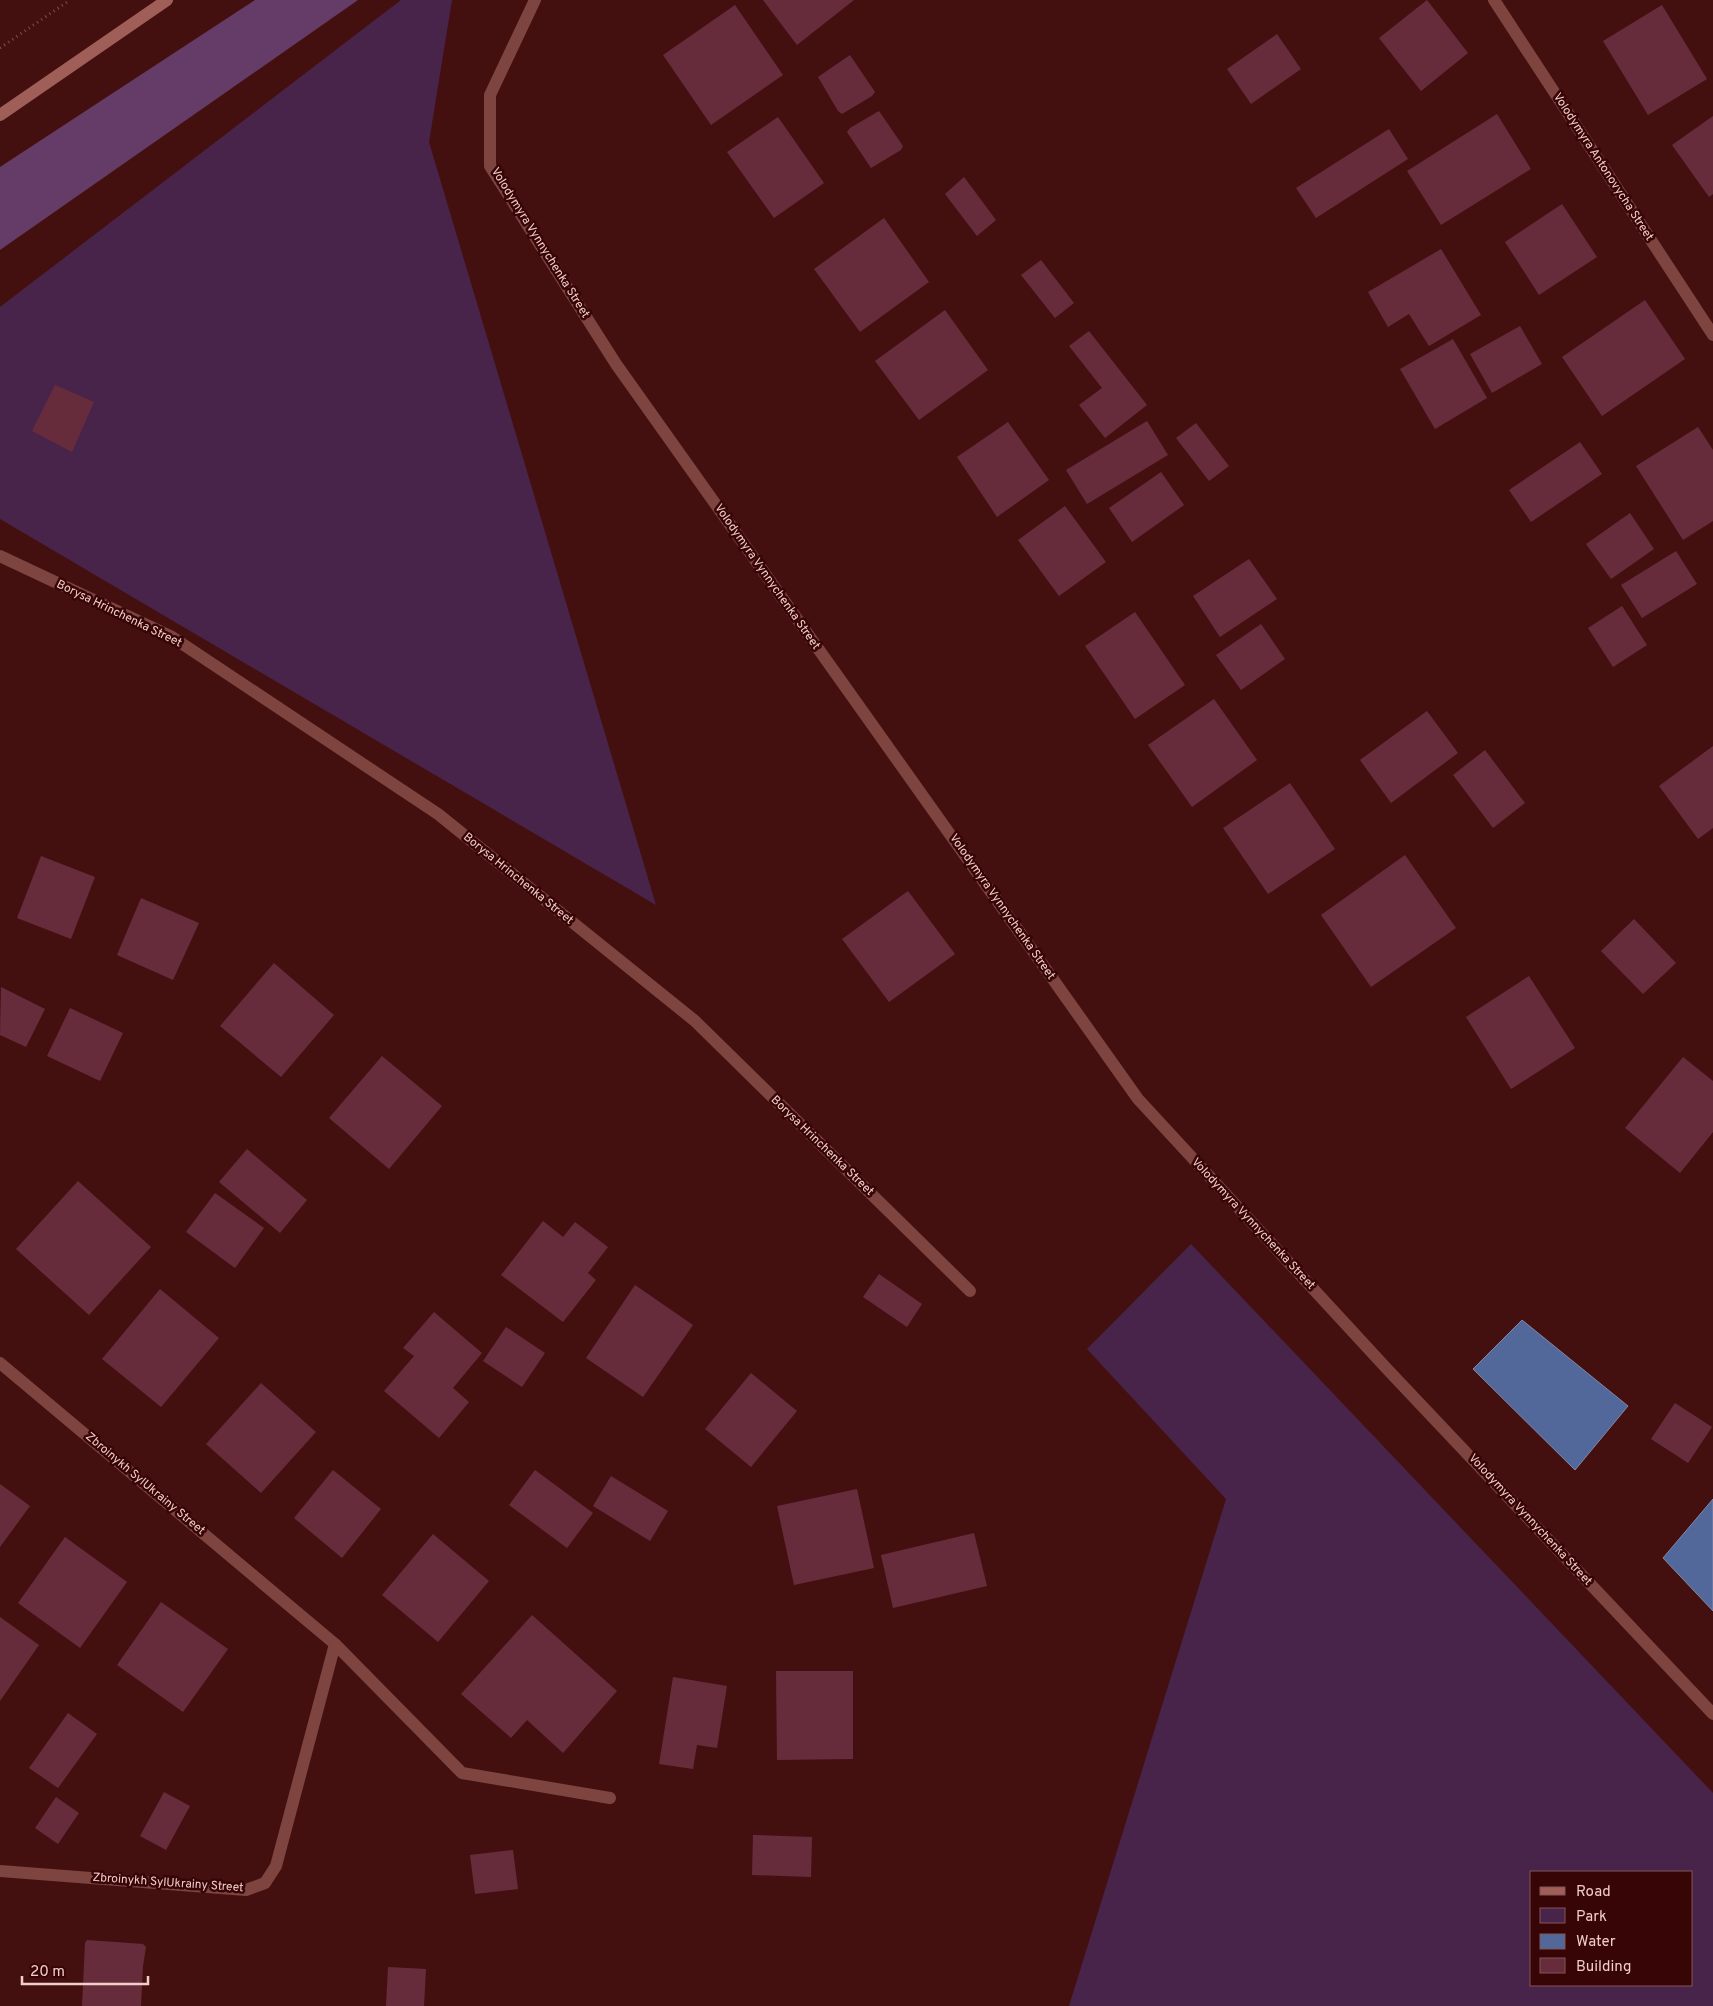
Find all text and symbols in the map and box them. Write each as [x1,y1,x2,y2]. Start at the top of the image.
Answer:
street label: Volodymyra Antonovycha Street [1549,90,1657,244]
street label: Volodymyra Vynnychenka Street [487,165,593,321]
street label: Volodymyra Vynnychenka Street [710,501,824,653]
street label: Borysa Hrinchenka Street [54,577,184,651]
street label: Borysa Hrinchenka Street [459,829,577,929]
street label: Volodymyra Vynnychenka Street [945,831,1059,983]
street label: Borysa Hrinchenka Street [767,1092,877,1200]
street label: Volodymyra Vynnychenka Street [1188,1155,1318,1293]
street label: Zbroinykh SylUkrainy Street [82,1429,208,1539]
street label: Volodymyra Vynnychenka Street [1465,1451,1595,1589]
street label: Zbroinykh SylUkrainy Street [92,1870,244,1896]
legend [1530,1871,1693,1986]
text: Road [1576,1883,1611,1902]
text: Park [1576,1908,1607,1927]
text: Water [1576,1933,1616,1952]
scale bar [22,1954,149,1986]
text: Building [1576,1958,1631,1977]
text: 20 m [30,1963,65,1982]

